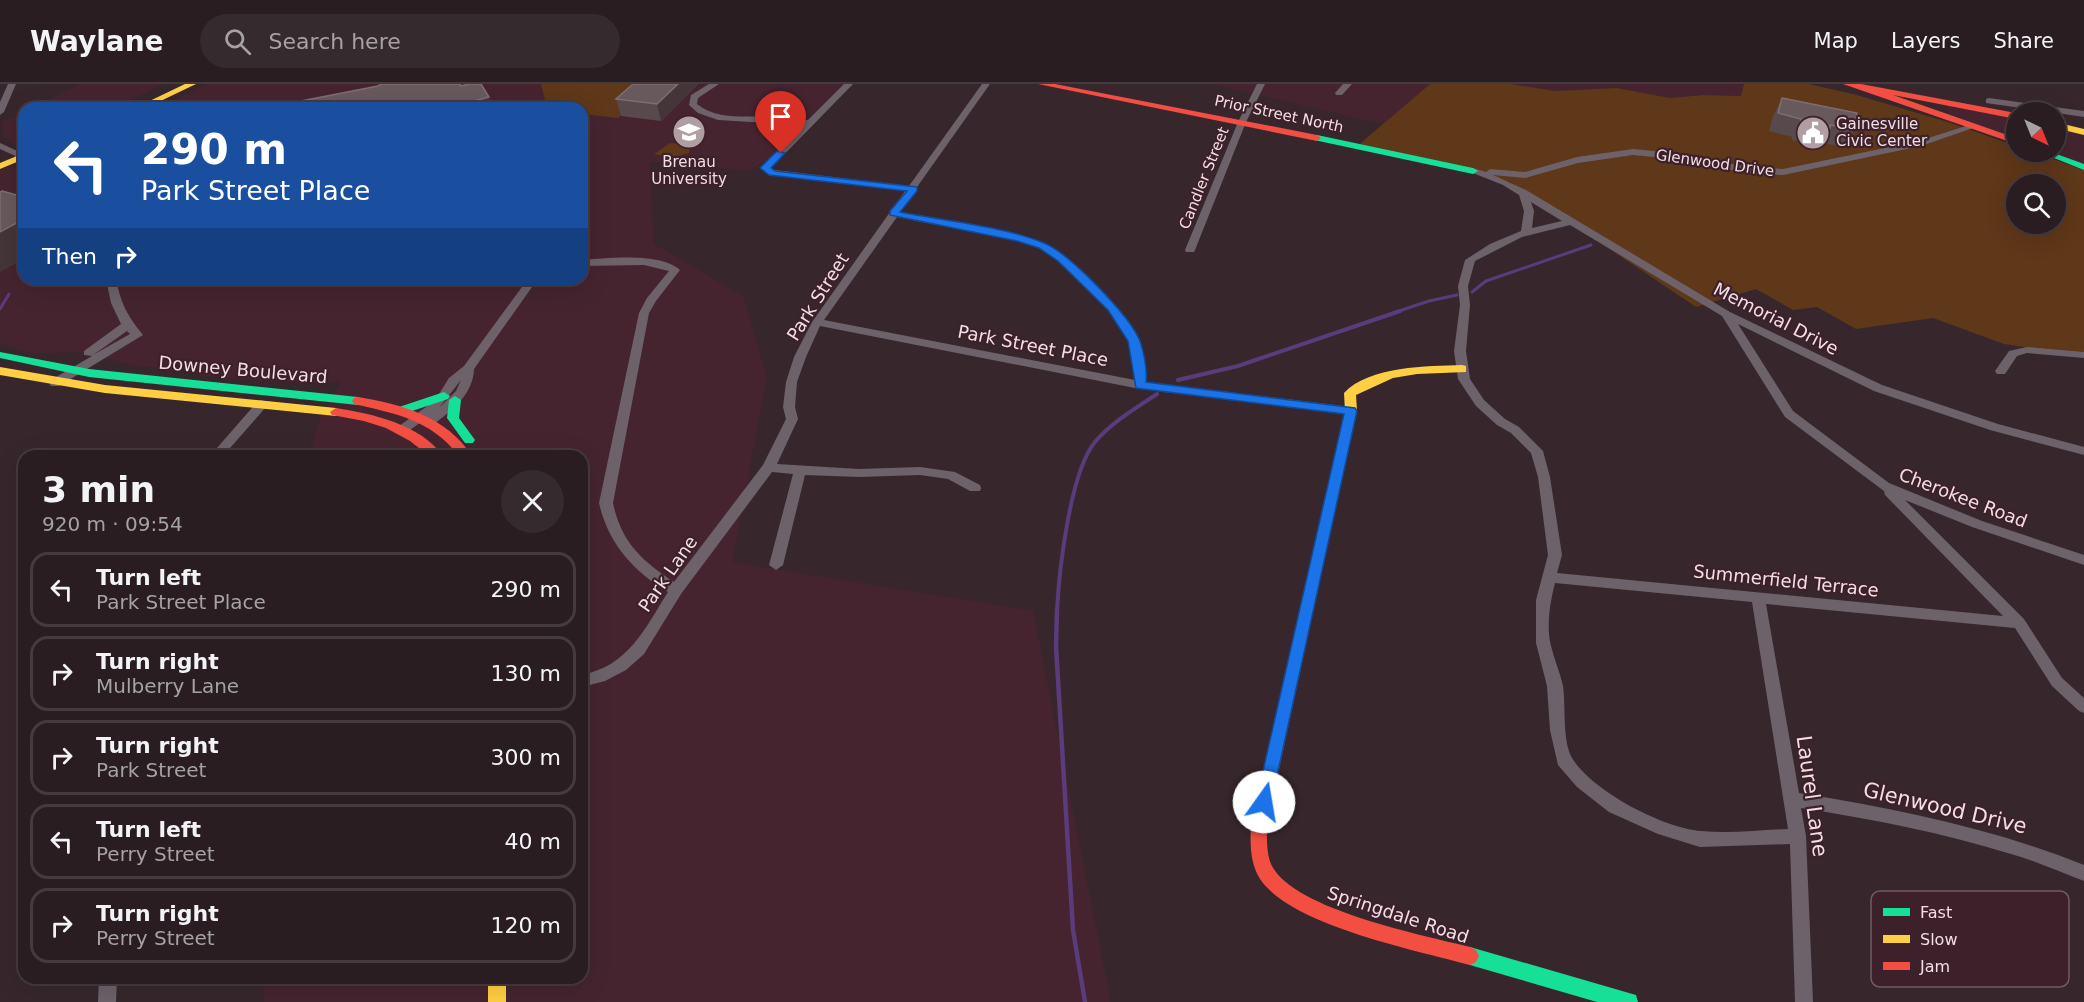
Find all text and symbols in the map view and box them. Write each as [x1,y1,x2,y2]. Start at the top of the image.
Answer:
search box [200,14,620,68]
text: Waylane [30,25,164,58]
icon: search [221,25,254,58]
text: Search here [269,29,401,54]
text: Map [1814,29,1858,53]
text: Layers [1891,29,1960,53]
text: Share [1993,29,2054,53]
pin [755,91,806,153]
street label: Prior Street North [1213,92,1345,136]
icon: arrive [764,100,797,133]
north arrow [2006,102,2066,162]
map controls [2006,102,2066,234]
school or university icon: Brenau University [671,114,707,150]
public building icon: Gainesville Civic Center [1795,115,1831,151]
place label: Gainesville Civic Center [1836,115,1928,150]
street label: Candler Street [1175,124,1233,232]
text: 290 m [141,125,287,174]
icon: left [42,126,120,204]
street label: Glenwood Drive [1655,146,1775,180]
place label: Brenau University [651,153,727,188]
button: search [2006,174,2066,234]
text: Park Street Place [141,175,370,206]
icon: right [109,240,142,273]
text: Then [42,244,97,269]
street label: Park Street [782,249,853,344]
street label: Memorial Drive [1710,278,1842,359]
street label: Park Street Place [956,321,1110,370]
street label: Downey Boulevard [158,352,328,387]
street label: Cherokee Road [1896,463,2030,532]
text: 3 min [42,469,155,510]
button: close [501,470,564,533]
text: 920 m · 09:54 [42,512,183,536]
street label: Park Lane [634,532,701,616]
street label: Summerfield Terrace [1692,560,1880,601]
text: Turn left [96,565,201,590]
icon: left [45,573,78,606]
text: 290 m [491,577,561,602]
text: Park Street Place [96,590,266,614]
text: Turn right [96,649,219,674]
icon: right [45,657,78,690]
text: 130 m [491,661,561,686]
text: Mulberry Lane [96,674,239,698]
text: Turn right [96,733,219,758]
street label: Laurel Lane [1792,734,1832,858]
icon: right [45,741,78,774]
text: 300 m [491,745,561,770]
text: Park Street [96,758,206,782]
position arrow [1232,770,1296,834]
street label: Glenwood Drive [1861,778,2029,838]
text: Turn left [96,817,201,842]
icon: left [45,825,78,858]
text: 40 m [505,829,561,854]
text: Perry Street [96,842,215,866]
street label: Springdale Road [1325,882,1472,947]
legend [1871,891,2069,987]
text: Turn right [96,901,219,926]
text: Fast [1920,903,1952,922]
icon: right [45,909,78,942]
text: 120 m [491,913,561,938]
text: Perry Street [96,926,215,950]
text: Slow [1920,930,1957,949]
text: Jam [1919,957,1950,976]

